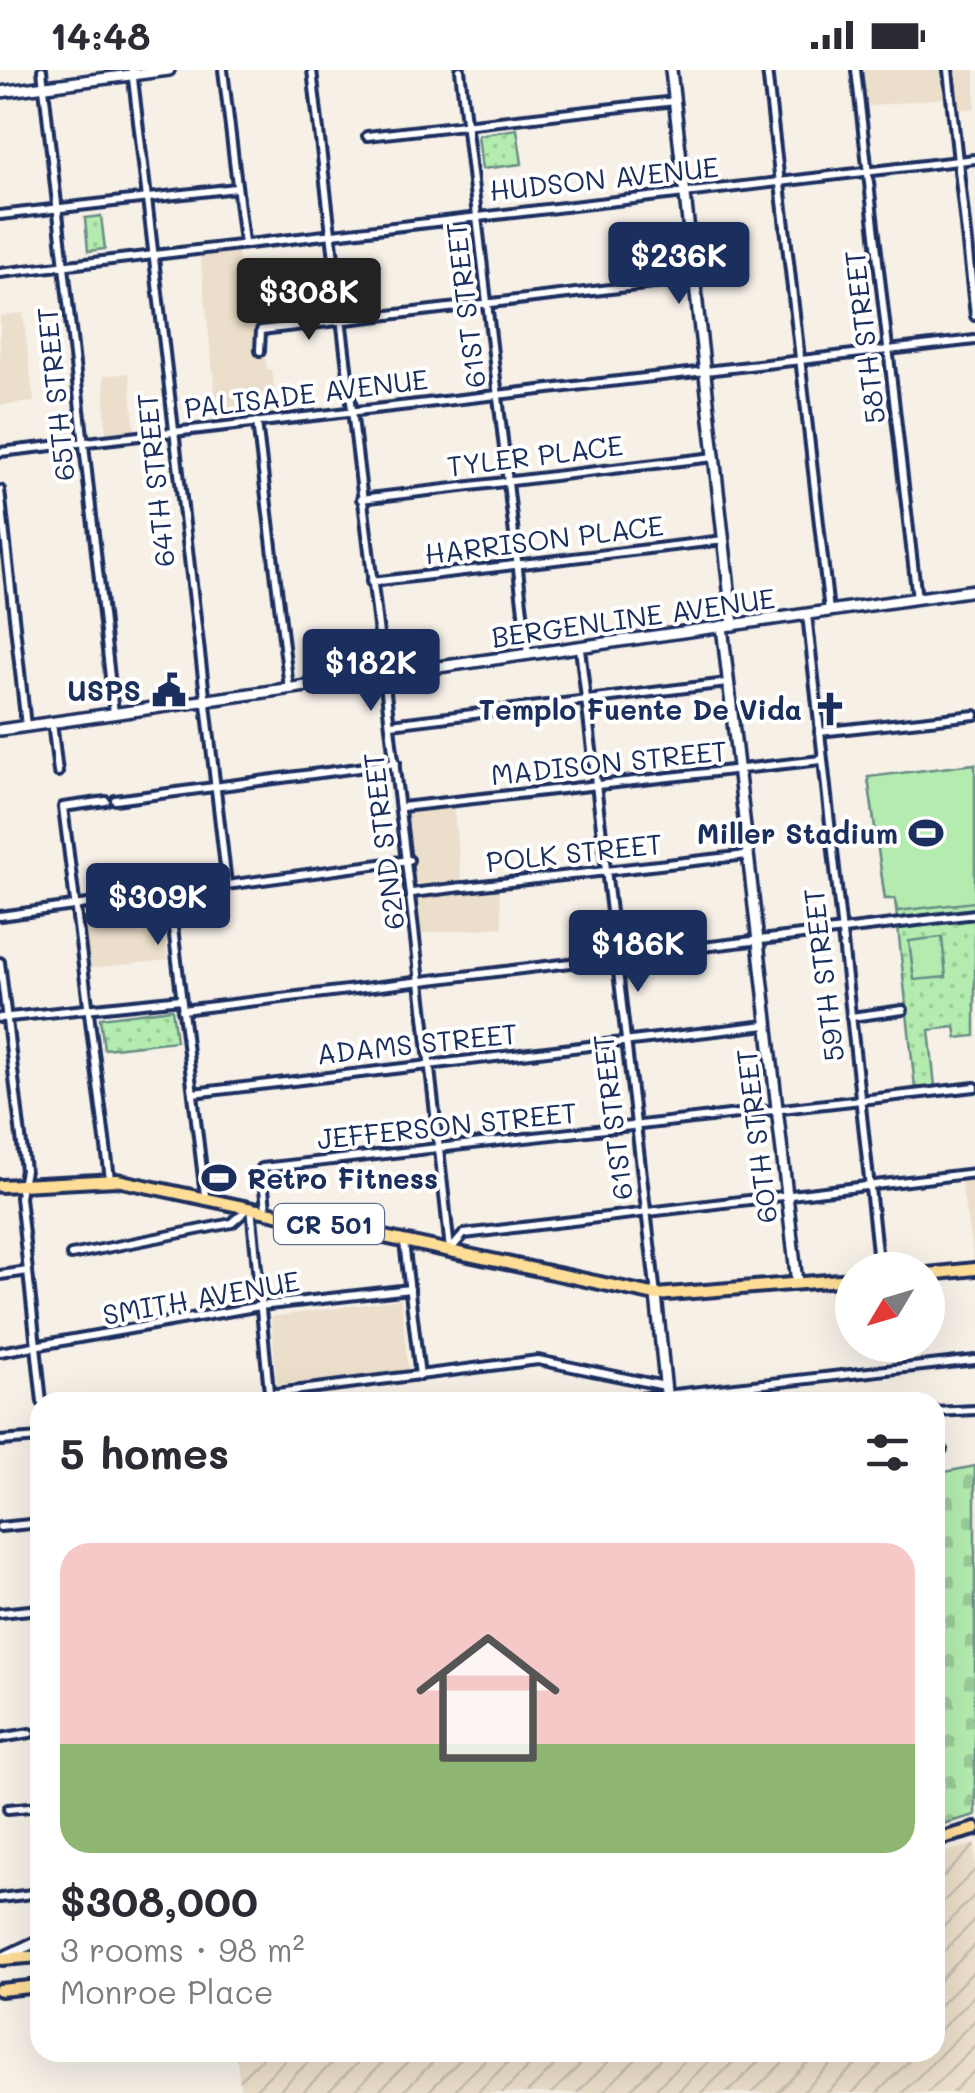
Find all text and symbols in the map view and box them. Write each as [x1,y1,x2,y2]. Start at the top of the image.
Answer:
text: 14:48 [50,10,151,60]
street label: HUDSON AVENUE [488,148,720,208]
street label: 61ST STREET [437,220,493,390]
pin: $236K [609,222,749,307]
text: $236K [630,233,728,275]
street label: 58TH STREET [835,248,893,426]
pin: $308K [239,258,379,343]
text: $308K [259,269,359,311]
street label: 65TH STREET [28,305,82,483]
street label: PALISADE AVENUE [182,360,430,426]
street label: 64TH STREET [128,391,182,569]
street label: TYLER PLACE [445,426,625,484]
street label: HARRISON PLACE [422,506,666,572]
street label: BERGENLINE AVENUE [489,579,777,655]
pin: $182K [301,629,441,714]
text: $182K [325,640,417,682]
public building icon: USPS [150,671,188,709]
place label: USPS [67,672,141,708]
church icon: Templo Fuente De Vida [811,690,849,728]
place label: Templo Fuente De Vida [479,691,802,727]
street label: MADISON STREET [489,732,729,792]
street label: 62ND STREET [354,750,412,932]
sports icon: Miller Stadium [907,814,945,852]
place label: Miller Stadium [697,815,898,851]
street label: POLK STREET [484,825,664,879]
pin: $309K [88,863,228,948]
text: $309K [108,874,208,916]
street label: 59TH STREET [795,886,851,1064]
pin: $186K [568,910,708,995]
text: $186K [591,921,685,963]
street label: ADAMS STREET [315,1015,519,1071]
street label: 61ST STREET [584,1032,640,1202]
street label: 60TH STREET [727,1047,785,1225]
street label: JEFFERSON STREET [315,1093,579,1157]
sports icon: Retro Fitness [200,1159,238,1197]
place label: Retro Fitness [247,1160,438,1196]
road number: CR 501 [274,1204,384,1244]
north arrow [835,1252,945,1362]
map controls [835,1252,945,1362]
street label: SMITH AVENUE [100,1262,302,1332]
text: 5 homes [60,1425,229,1480]
icon: filters [860,1425,915,1480]
icon: home [398,1608,578,1788]
text: $308,000 [60,1873,258,1928]
text: 3 rooms · 98 m² [60,1928,305,1970]
text: Monroe Place [60,1970,273,2012]

